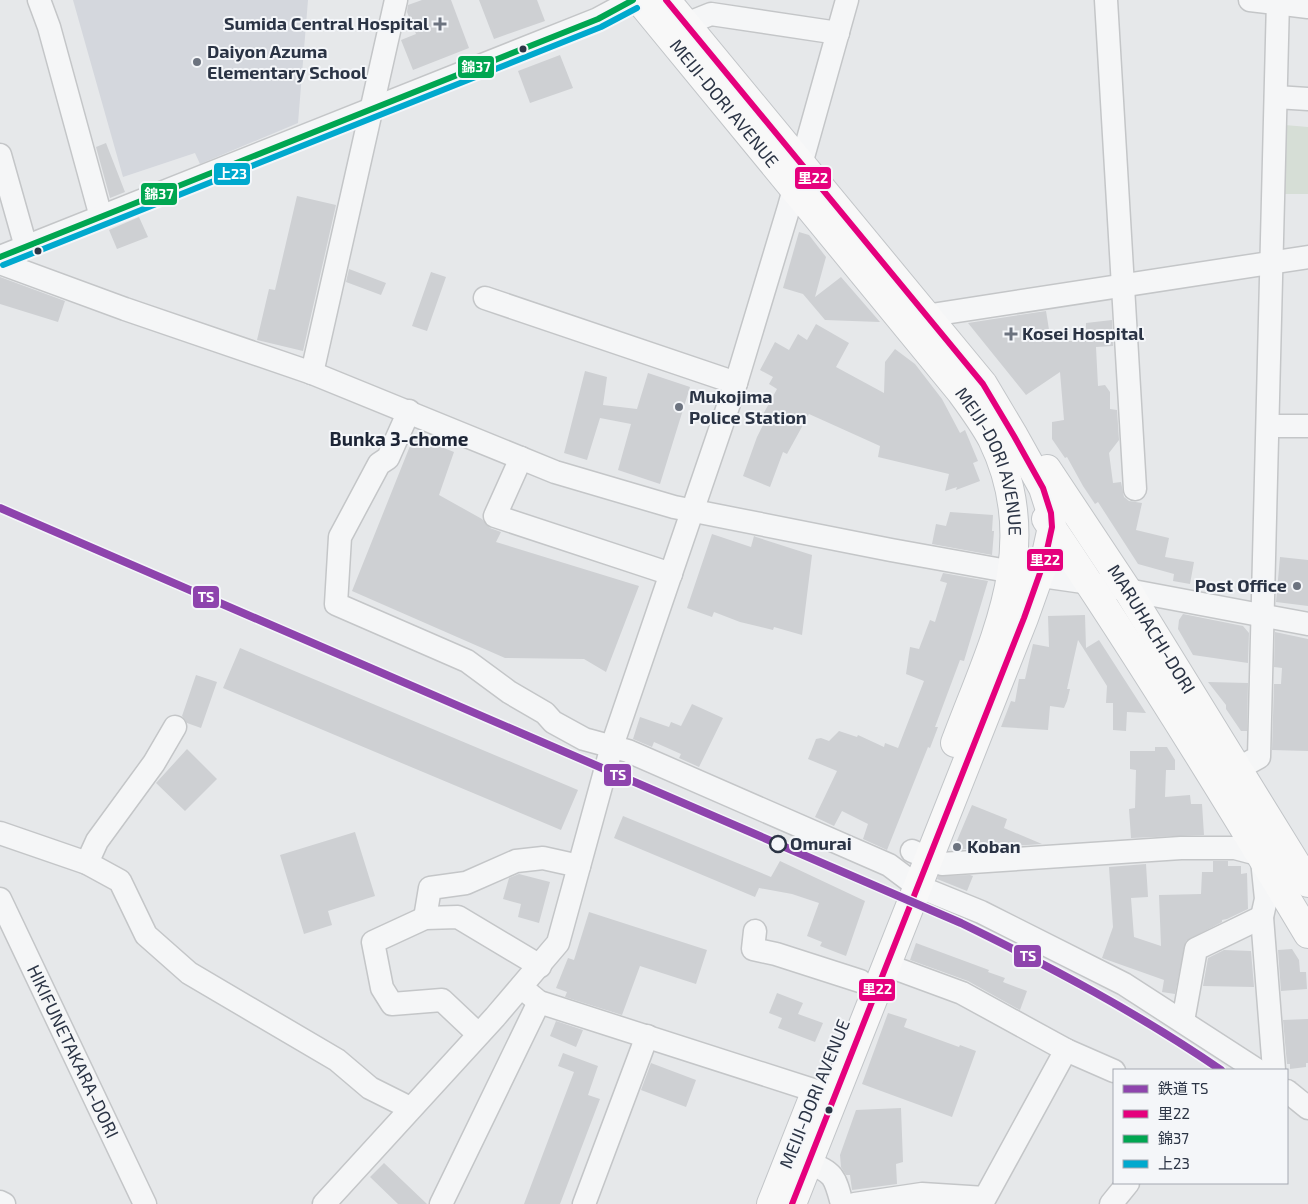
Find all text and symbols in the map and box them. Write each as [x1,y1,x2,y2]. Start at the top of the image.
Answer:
place label: Sumida Central Hospital [224,12,429,34]
marker: Sumida Central Hospital [433,17,447,31]
street label: MEIJI-DORI AVENUE [666,34,784,172]
place label: Daiyon Azuma Elementary School [207,40,367,83]
unlabelled marker [518,44,528,54]
line badge: 錦37 [457,55,495,79]
marker: Daiyon Azuma Elementary School [191,56,203,68]
text: 錦37 [461,58,491,75]
line badge: 上23 [213,162,251,186]
text: 上23 [217,165,247,182]
line badge: 里22 [794,166,832,190]
text: 里22 [798,169,828,186]
line badge: 錦37 [140,182,178,206]
text: 錦37 [144,185,174,202]
unlabelled marker [33,246,43,256]
place label: Kosei Hospital [1022,322,1144,344]
marker: Kosei Hospital [1004,327,1018,341]
street label: MEIJI-DORI AVENUE [951,383,1027,536]
place label: Mukojima Police Station [689,385,807,428]
marker: Mukojima Police Station [673,401,685,413]
district label: Bunka 3-chome [330,427,469,450]
line badge: 里22 [1026,548,1064,572]
text: 里22 [1030,551,1060,568]
street label: MARUHACHI-DORI [1103,560,1200,697]
place label: Post Office [1195,574,1287,596]
marker: Post Office [1291,580,1303,592]
line badge: TS [192,585,220,609]
text: TS [198,588,214,605]
line badge: TS [603,763,632,787]
text: TS [610,766,626,783]
place label: Omurai [790,832,852,854]
marker: Omurai [769,835,787,853]
place label: Koban [967,835,1021,857]
marker: Koban [951,841,963,853]
line badge: TS [1013,944,1042,968]
text: TS [1020,947,1036,964]
street label: HIKIFUNETAKARA-DORI [23,961,124,1141]
line badge: 里22 [858,978,896,1002]
text: 里22 [862,980,892,997]
street label: MEIJI-DORI AVENUE [774,1016,854,1172]
legend [1113,1069,1288,1184]
text: 鉄道 TS [1158,1079,1208,1097]
text: 里22 [1158,1104,1190,1122]
unlabelled marker [824,1105,834,1115]
text: 錦37 [1158,1129,1189,1147]
text: 上23 [1158,1154,1190,1172]

